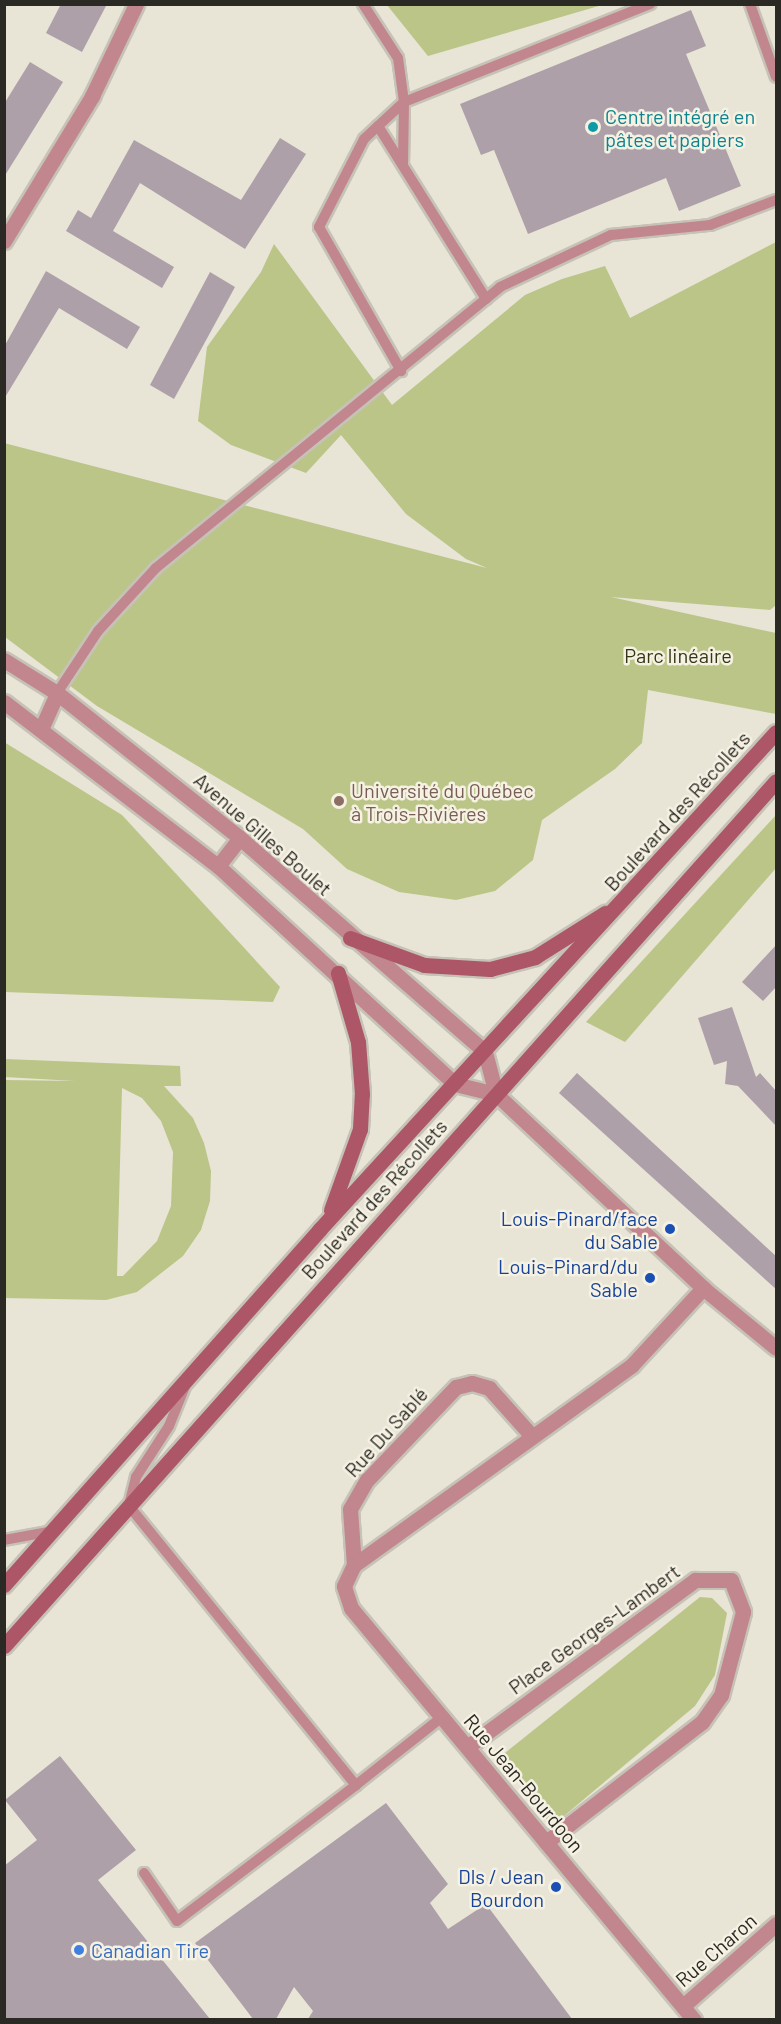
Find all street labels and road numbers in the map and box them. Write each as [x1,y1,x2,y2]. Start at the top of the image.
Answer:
street label: Boulevard des Récollets [599,726,755,896]
street label: Avenue Gilles Boulet [189,768,337,900]
street label: Boulevard des Récollets [296,1114,452,1284]
street label: Rue Du Sablé [339,1382,433,1482]
street label: Place Georges-Lambert [504,1559,684,1699]
street label: Rue Jean-Bourdoon [459,1709,589,1857]
street label: Rue Charon [671,1908,761,1992]

